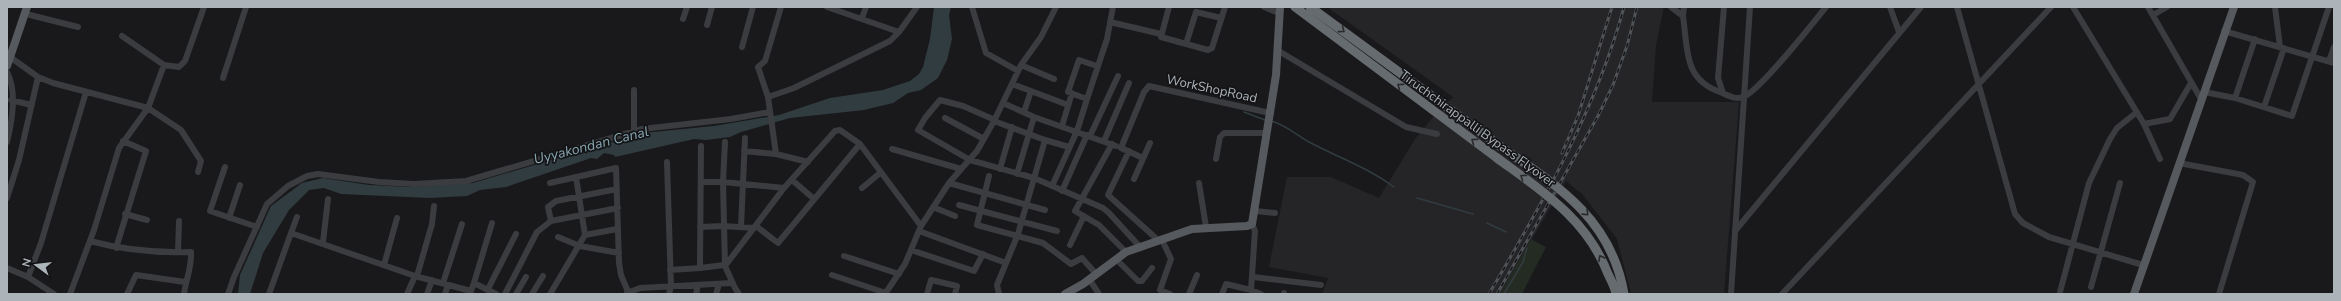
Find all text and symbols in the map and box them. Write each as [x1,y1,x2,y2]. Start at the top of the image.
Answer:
one-way arrow [1338,25,1345,33]
street label: Tiruchchirappalli Bypass Flyover [1396,66,1559,192]
street label: WorkShopRoad [1165,71,1259,107]
one-way arrow [1397,84,1404,91]
water label: Uyyakondan Canal [532,122,651,169]
one-way arrow [1472,139,1479,146]
one-way arrow [1520,174,1527,182]
one-way arrow [1581,209,1589,216]
north arrow [16,245,56,285]
one-way arrow [1599,255,1606,262]
text: N [19,257,35,268]

